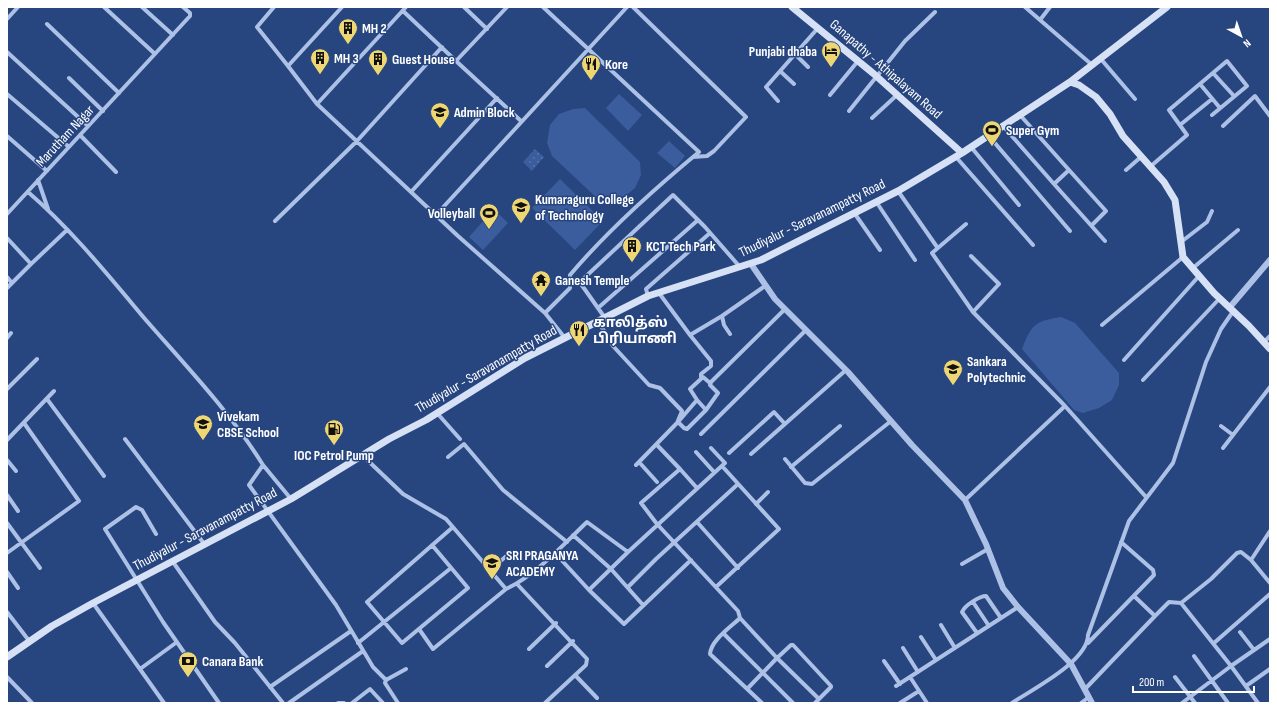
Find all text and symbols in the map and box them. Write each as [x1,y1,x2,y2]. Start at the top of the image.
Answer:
street label: Ganapathy - Athipalayam Road [826,16,946,122]
north arrow [1221,16,1261,56]
building icon: MH 2 [337,17,359,45]
place label: MH 2 [362,20,387,37]
text: N [1241,36,1254,50]
hotel icon: Punjabi dhaba [820,40,842,68]
place label: Punjabi dhaba [749,43,817,60]
building icon: MH 3 [309,47,331,75]
building icon: Guest House [367,48,389,76]
place label: MH 3 [334,50,359,67]
place label: Guest House [392,51,455,68]
restaurant icon: Kore [580,53,602,81]
place label: Kore [605,56,628,73]
school or university icon: Admin Block [429,101,451,129]
street label: Marutham Nagar [32,102,98,170]
place label: Admin Block [453,104,515,121]
sports icon: Super Gym [981,119,1003,147]
place label: Super Gym [1006,122,1059,139]
street label: Thudiyalur - Saravanampatty Road [736,175,888,261]
place label: Kumaraguru College of Technology [535,191,634,224]
school or university icon: Kumaraguru College of Technology [510,196,532,224]
sports icon: Volleyball [478,202,500,230]
place label: Volleyball [428,205,475,222]
building icon: KCT Tech Park [621,235,643,263]
place label: KCT Tech Park [646,238,716,255]
temple icon: Ganesh Temple [530,269,552,297]
place label: Ganesh Temple [555,272,629,289]
place label: காலித்ஸ் பிரியாணி [593,314,677,347]
restaurant icon: காலித்ஸ் பிரியாணி [568,319,590,347]
street label: Thudiyalur - Saravanampatty Road [412,321,560,417]
place label: Sankara Polytechnic [967,353,1026,386]
school or university icon: Sankara Polytechnic [942,358,964,386]
place label: Vivekam CBSE School [217,408,279,441]
school or university icon: Vivekam CBSE School [192,413,214,441]
fuel station icon: IOC Petrol Pump [323,418,345,446]
place label: IOC Petrol Pump [294,447,374,464]
street label: Thudiyalur - Saravanampatty Road [130,484,280,574]
place label: SRI PRAGANYA ACADEMY [505,547,578,580]
school or university icon: SRI PRAGANYA ACADEMY [481,552,503,580]
bank icon: Canara Bank [177,650,199,678]
place label: Canara Bank [202,653,263,670]
scale bar [1133,668,1254,694]
text: 200 m [1139,675,1165,690]

